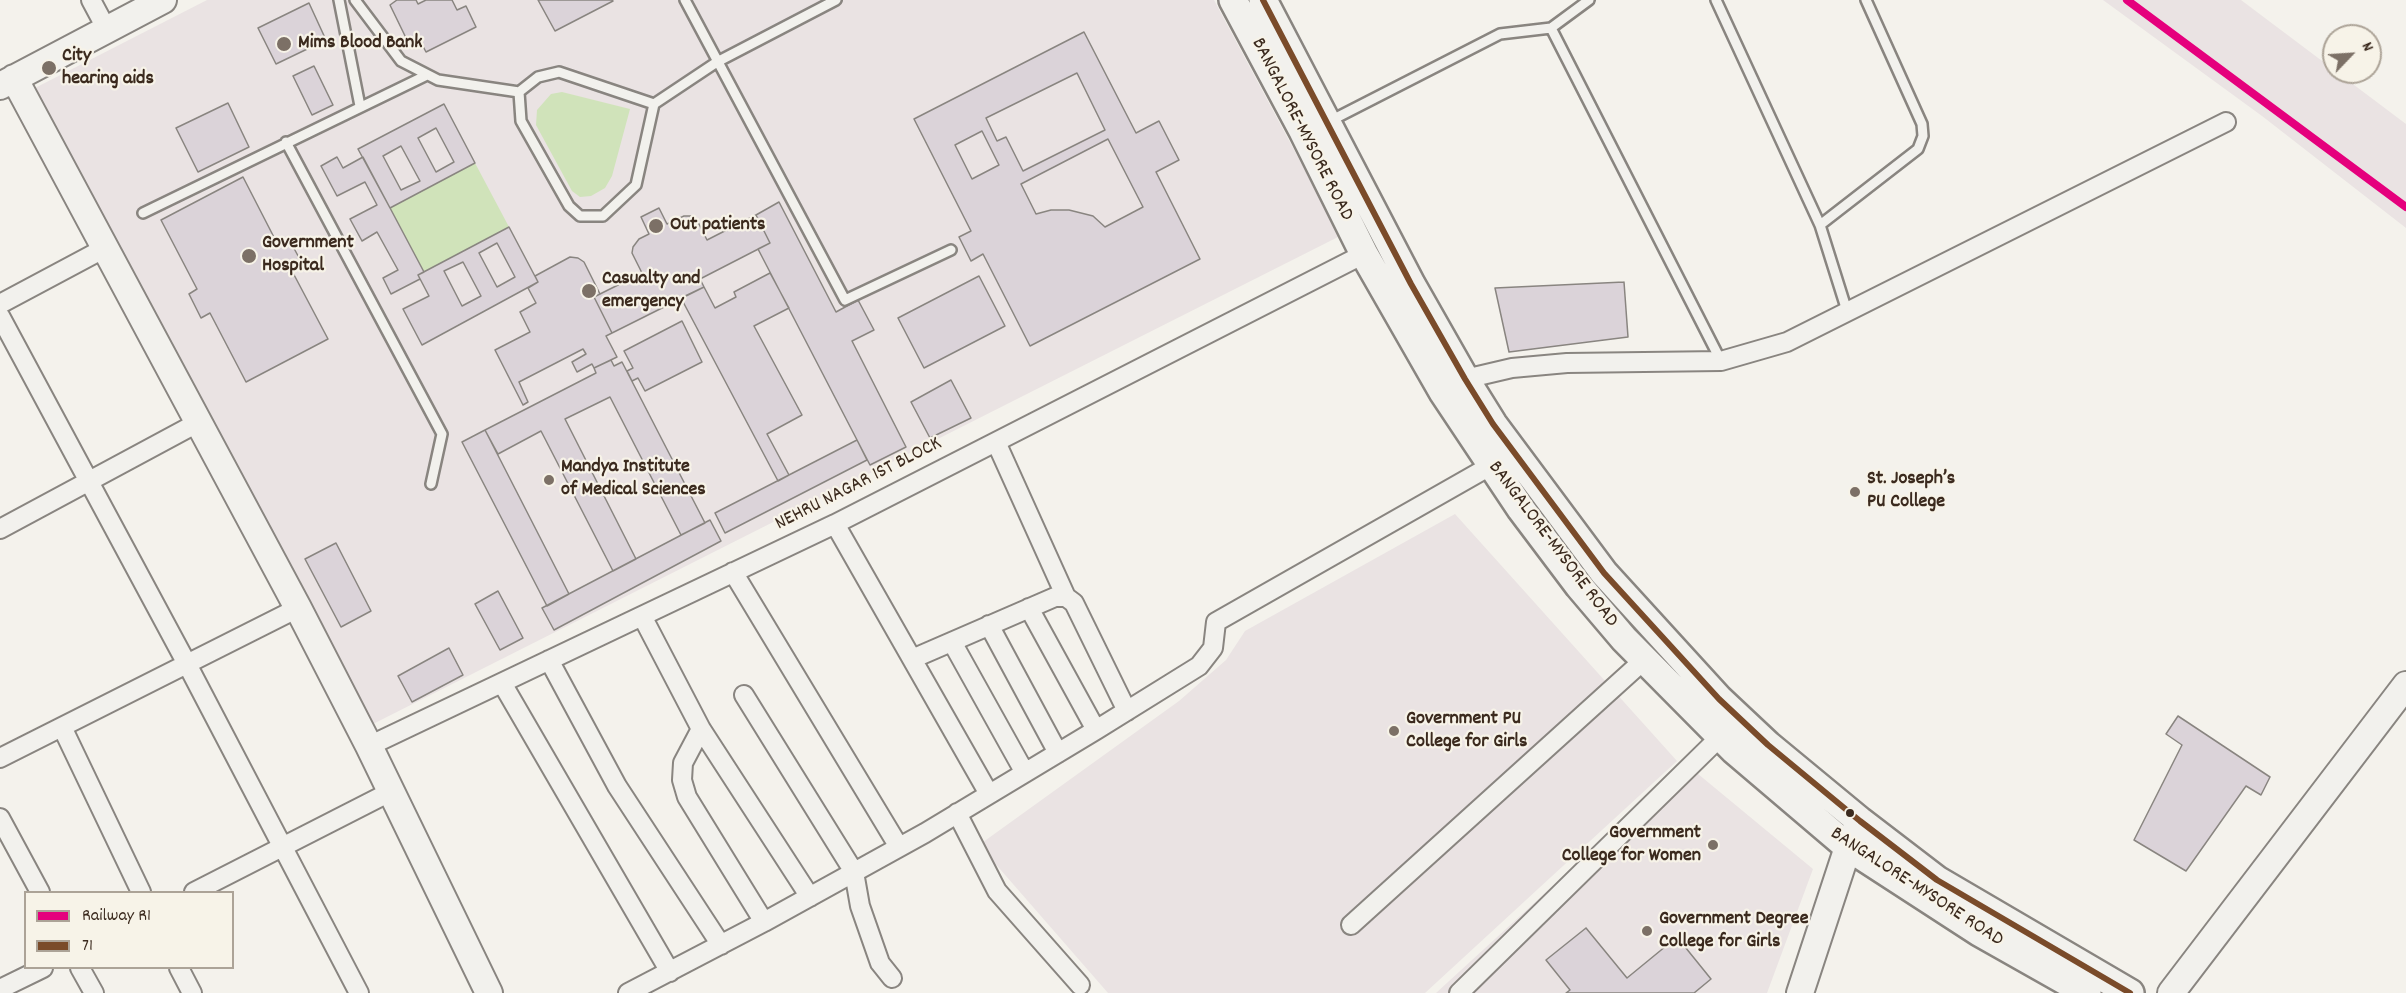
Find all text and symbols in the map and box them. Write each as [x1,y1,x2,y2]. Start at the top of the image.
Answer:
north arrow [2322,24,2382,84]
place label: Mims Blood Bank [298,32,422,56]
marker: Mims Blood Bank [275,35,293,53]
street label: BANGALORE-MYSORE ROAD [1244,35,1358,225]
text: N [2355,39,2379,55]
place label: City hearing aids [62,45,154,92]
marker: City hearing aids [40,59,58,77]
place label: Out patients [670,214,766,238]
marker: Out patients [647,217,665,235]
place label: Government Hospital [262,232,354,279]
marker: Government Hospital [240,247,258,265]
place label: Casualty and emergency [602,268,700,315]
marker: Casualty and emergency [580,282,598,300]
street label: NEHRU NAGAR 1ST BLOCK [772,433,946,537]
place label: Mandya Institute of Medical Sciences [561,456,706,503]
street label: BANGALORE-MYSORE ROAD [1482,457,1622,633]
place label: St. Joseph’s PU College [1867,468,1955,515]
marker: Mandya Institute of Medical Sciences [542,473,556,487]
marker: St. Joseph’s PU College [1848,485,1862,499]
place label: Government PU College for Girls [1406,708,1528,755]
marker: Government PU College for Girls [1387,724,1401,738]
unlabelled marker [1844,807,1856,819]
place label: Government College for Women [1562,822,1701,869]
street label: BANGALORE-MYSORE ROAD [1825,823,2007,953]
marker: Government College for Women [1706,838,1720,852]
legend [24,891,234,969]
text: Railway R1 [82,904,151,929]
place label: Government Degree College for Girls [1659,908,1808,955]
marker: Government Degree College for Girls [1640,924,1654,938]
text: 71 [82,934,93,959]

